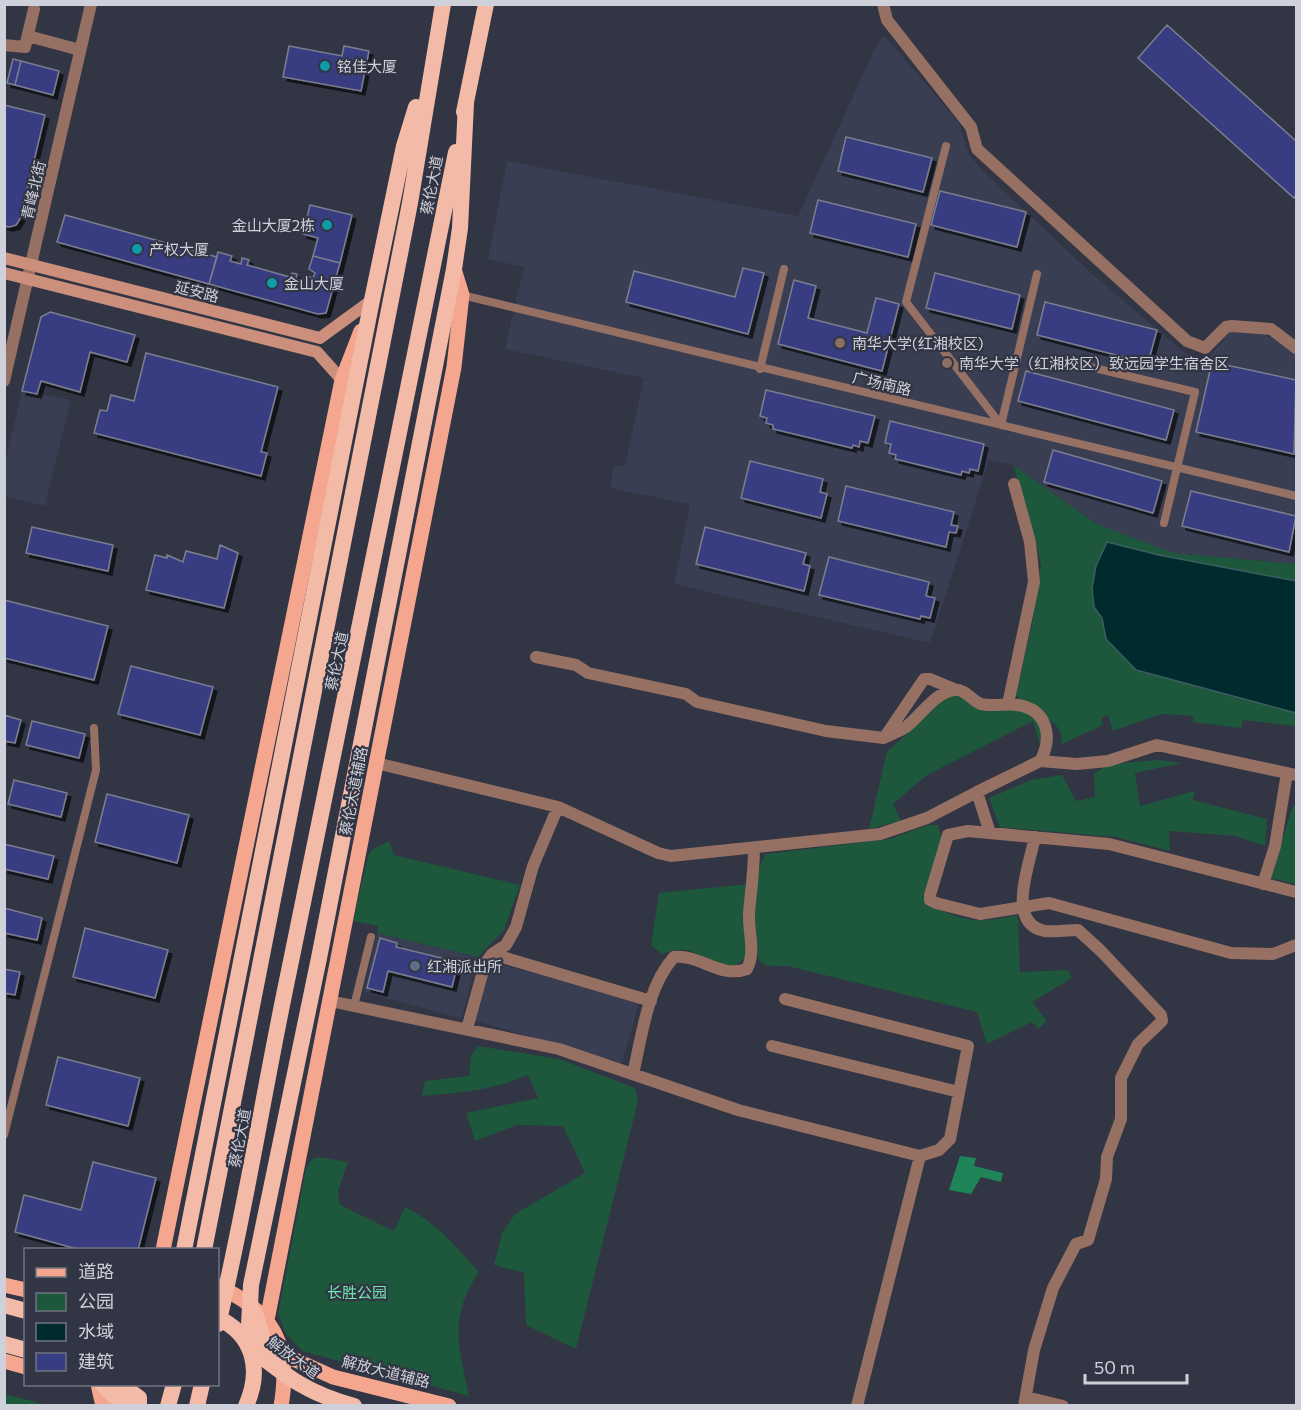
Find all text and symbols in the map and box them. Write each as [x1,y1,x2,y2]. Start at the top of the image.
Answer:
place label: 铭佳大厦 [337,57,397,75]
marker: 铭佳大厦 [318,59,332,73]
street label: 蔡伦大道 [416,154,446,216]
street label: 青峰北街 [17,159,49,221]
place label: 金山大厦2栋 [232,216,315,234]
marker: 金山大厦2栋 [320,218,334,232]
place label: 产权大厦 [149,240,209,258]
marker: 产权大厦 [130,242,144,256]
place label: 金山大厦 [284,274,344,292]
marker: 金山大厦 [265,276,279,290]
street label: 延安路 [173,277,221,305]
place label: 南华大学(红湘校区) [852,334,984,352]
marker: 南华大学(红湘校区) [833,336,847,350]
place label: 南华大学（红湘校区）致远园学生宿舍区 [959,354,1229,372]
marker: 南华大学（红湘校区）致远园学生宿舍区 [940,356,954,370]
street label: 广场南路 [851,367,913,399]
street label: 蔡伦大道 [321,630,351,692]
street label: 蔡伦大道辅路 [336,745,370,837]
place label: 红湘派出所 [427,957,502,975]
marker: 红湘派出所 [408,959,422,973]
street label: 蔡伦大道 [224,1107,254,1169]
legend [24,1248,219,1386]
text: 道路 [78,1260,114,1282]
park label: 长胜公园 [327,1283,387,1301]
text: 公园 [78,1290,114,1312]
text: 水域 [78,1320,114,1342]
street label: 解放大道 [264,1332,324,1382]
scale bar [1085,1347,1187,1385]
text: 建筑 [78,1350,114,1372]
street label: 解放大道辅路 [340,1351,432,1391]
text: 50 m [1094,1356,1135,1378]

